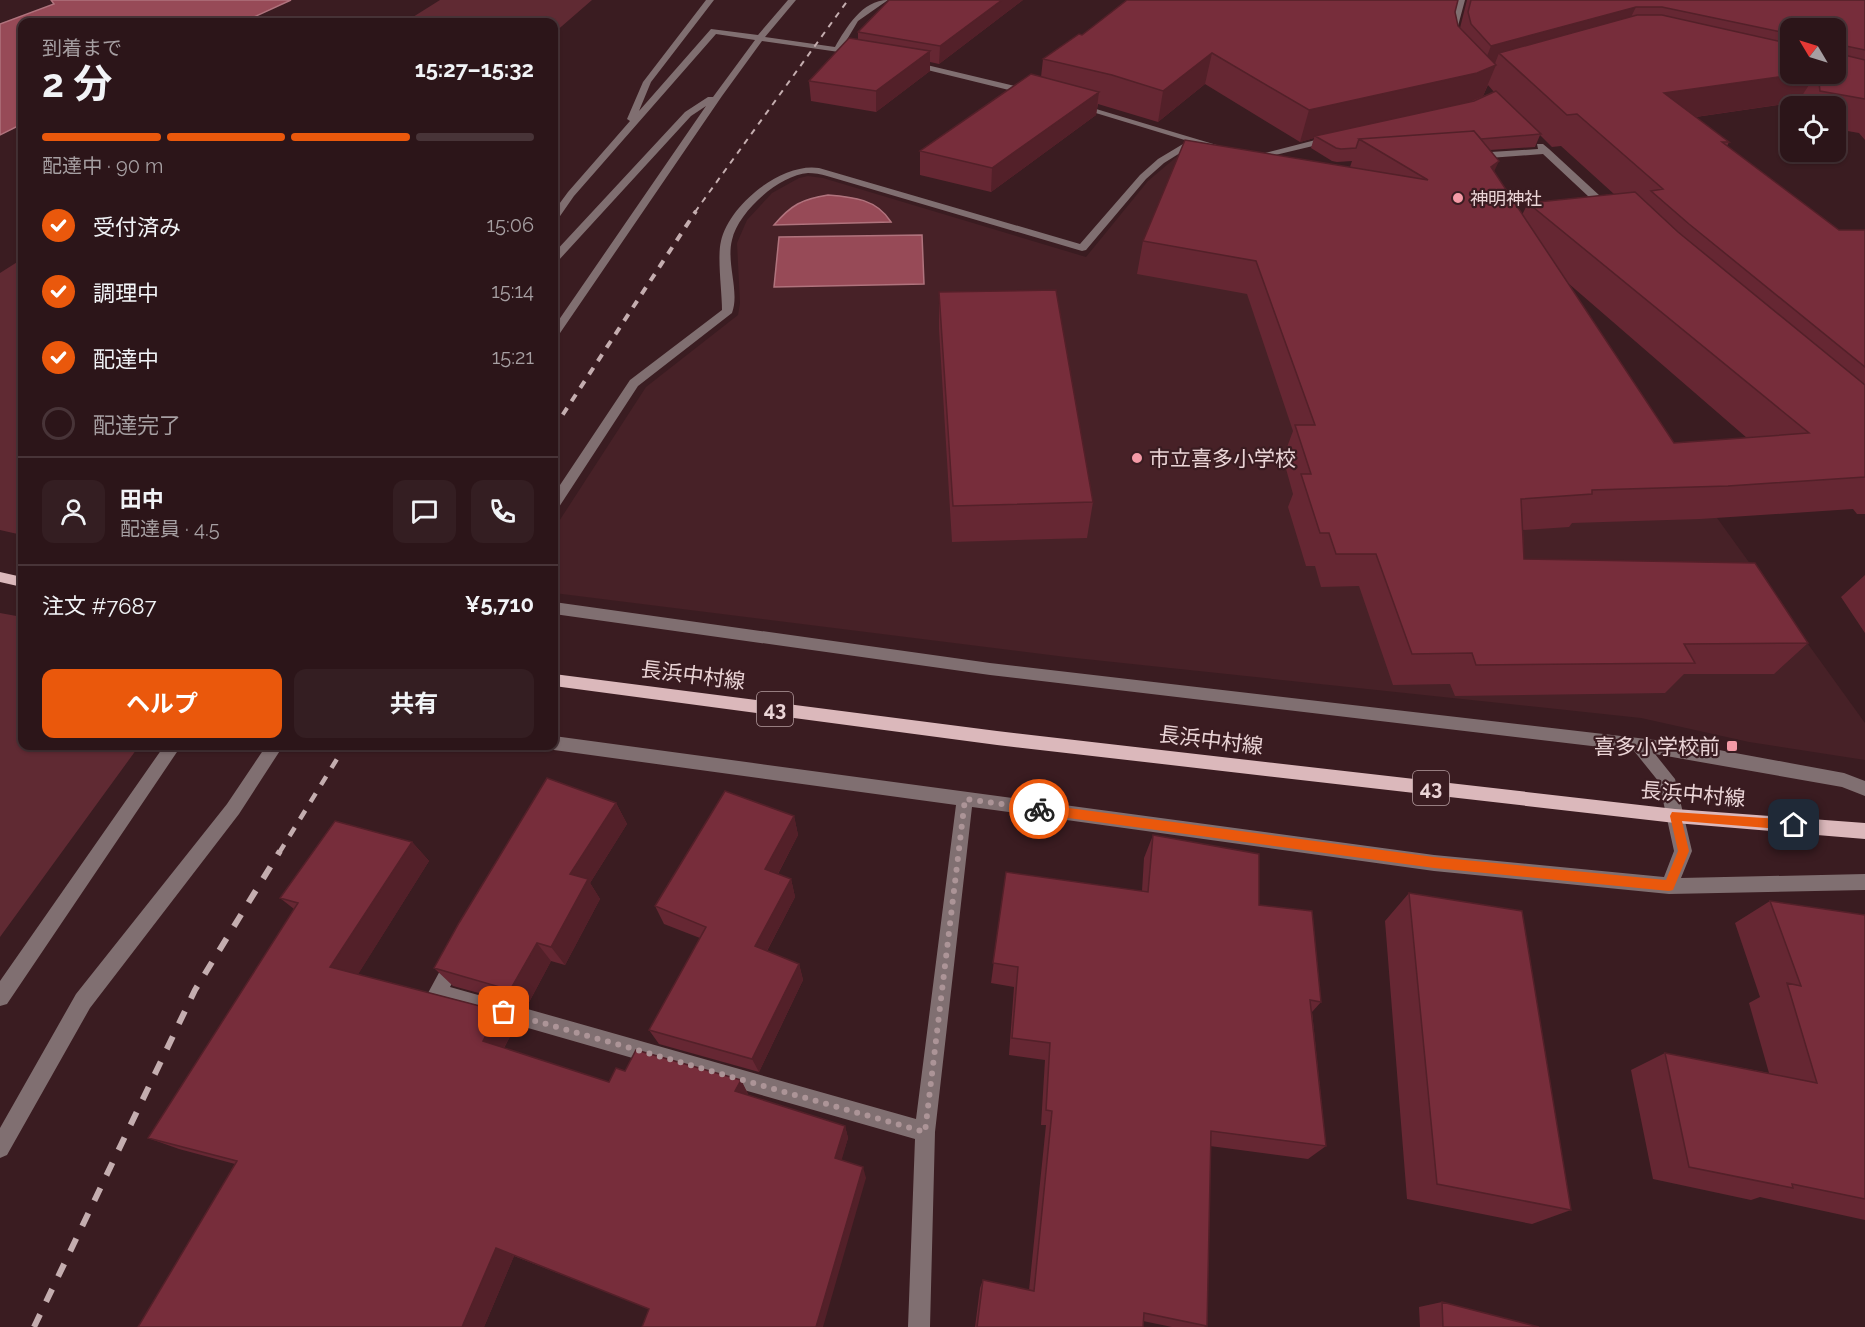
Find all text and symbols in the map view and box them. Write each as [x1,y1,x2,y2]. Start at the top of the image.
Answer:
north arrow [1780,18,1846,84]
map controls [1780,18,1846,162]
text: 到着まで [42,36,122,60]
text: 15:27–15:32 [415,56,534,82]
text: 2 分 [42,60,112,106]
button: locate [1780,96,1846,162]
text: 配達中 · 90 m [42,154,163,178]
place label: 神明神社 [1470,188,1542,209]
marker: 神明神社 [1451,191,1465,205]
icon: check [42,209,75,242]
text: 15:06 [486,213,534,237]
text: 受付済み [93,214,181,240]
icon: check [42,275,75,308]
text: 15:14 [491,279,534,303]
text: 調理中 [93,280,159,306]
icon: check [42,341,75,374]
text: 15:21 [492,345,534,369]
text: 配達中 [93,346,159,372]
text: 配達完了 [93,412,181,438]
place label: 市立喜多小学校 [1149,446,1296,471]
marker: 市立喜多小学校 [1130,451,1144,465]
button: person [42,480,105,543]
button: chat [393,480,456,543]
button: phone [471,480,534,543]
text: 田中 [120,486,164,512]
text: 配達員 · 4.5 [120,517,220,541]
text: ¥5,710 [465,591,534,617]
text: 注文 #7687 [42,593,156,619]
street label: 長浜中村線 [639,656,747,694]
button: ヘルプ [42,669,282,738]
button: 共有 [294,669,534,738]
road number: 43 [757,692,793,726]
street label: 長浜中村線 [1157,721,1265,759]
place label: 喜多小学校前 [1594,734,1720,759]
marker: 喜多小学校前 [1725,739,1739,753]
road number: 43 [1413,771,1449,805]
street label: 長浜中村線 [1640,777,1746,811]
courier [1009,779,1069,839]
icon: bike [1023,793,1056,826]
pin [1768,799,1819,850]
icon: home [1777,808,1810,841]
pin [478,986,529,1037]
icon: bag [487,995,520,1028]

